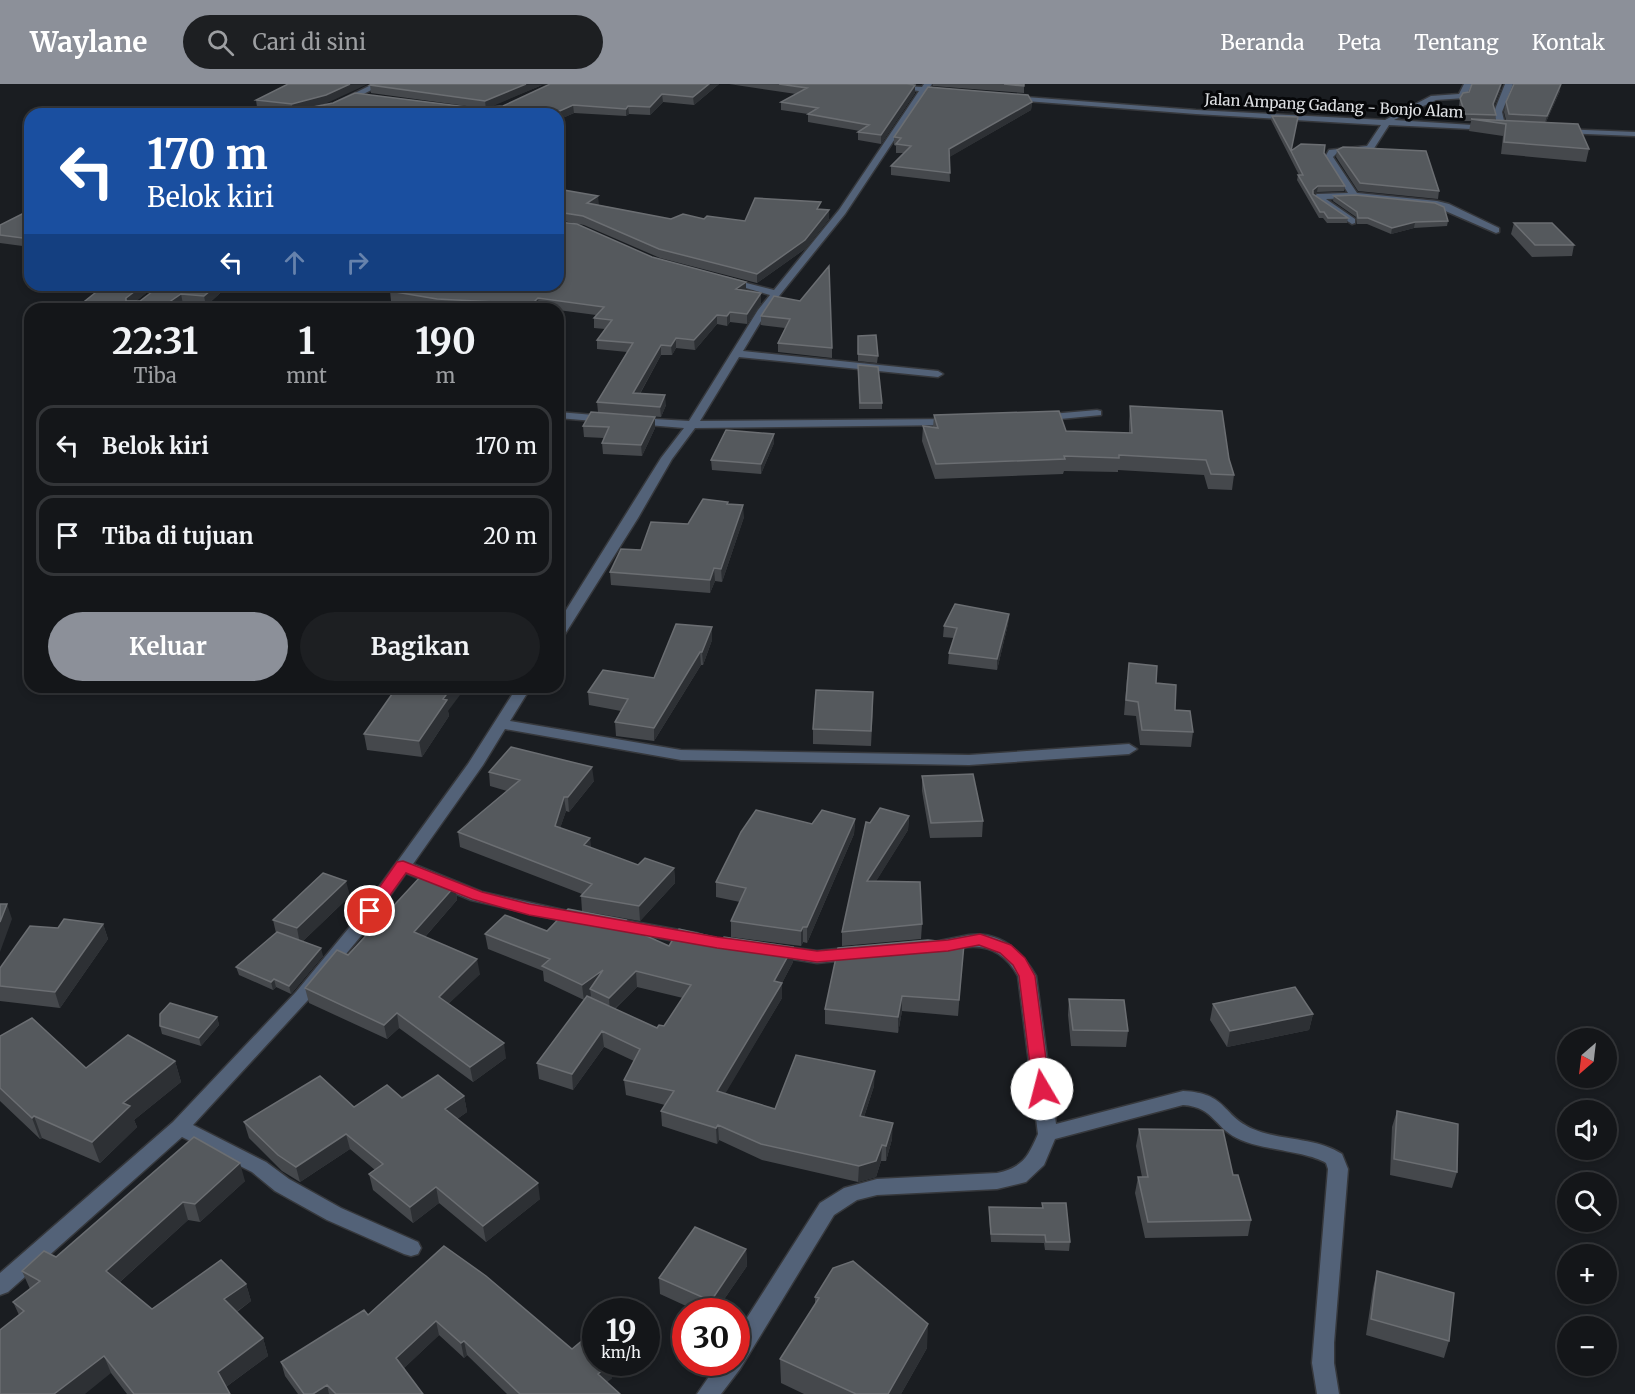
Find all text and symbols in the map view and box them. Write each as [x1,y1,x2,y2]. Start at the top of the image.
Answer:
search box [183,15,603,69]
text: Waylane [30,24,147,60]
icon: search [204,26,237,59]
text: Cari di sini [252,28,366,56]
text: Beranda [1220,29,1304,56]
text: Peta [1337,29,1381,56]
text: Tentang [1414,29,1499,56]
text: Kontak [1532,29,1605,56]
street label: Jalan Ampang Gadang - Bonjo Alam [1203,89,1464,122]
text: 170 m [147,128,268,180]
icon: left [48,132,126,210]
text: Belok kiri [147,180,274,214]
icon: left [215,246,248,279]
icon: ahead [278,246,311,279]
icon: right [341,246,374,279]
text: 22:31 [112,319,198,364]
text: 1 [298,319,315,364]
text: 190 [415,319,476,364]
text: Tiba [134,363,177,388]
text: mnt [286,363,327,388]
text: m [435,363,455,388]
icon: left [51,429,84,462]
text: Belok kiri [102,432,209,460]
text: 170 m [475,432,537,460]
icon: arrive [51,519,84,552]
text: Tiba di tujuan [102,522,253,550]
text: 20 m [483,522,537,550]
button: Keluar [48,612,288,681]
button: Bagikan [300,612,540,681]
pin [344,885,395,936]
icon: arrive [353,894,386,927]
north arrow [1557,1028,1617,1088]
map controls [1557,1028,1617,1376]
position arrow [1010,1057,1074,1121]
button: sound [1557,1100,1617,1160]
button: search [1557,1172,1617,1232]
button: + [1557,1244,1617,1304]
speed limit sign: 30 [672,1298,750,1376]
text: 19 [605,1311,637,1349]
button: − [1557,1316,1617,1376]
text: km/h [601,1343,641,1362]

